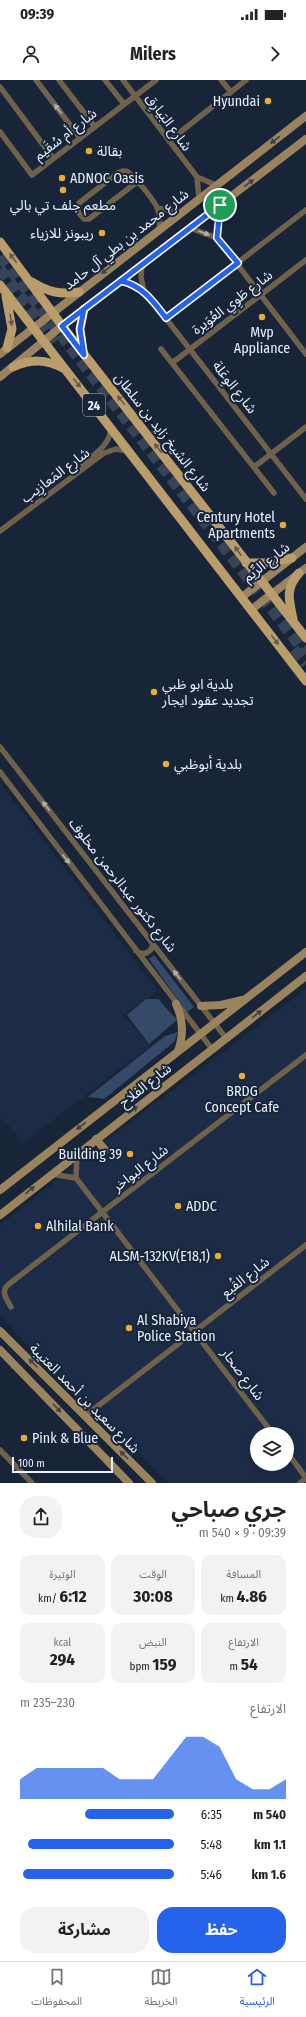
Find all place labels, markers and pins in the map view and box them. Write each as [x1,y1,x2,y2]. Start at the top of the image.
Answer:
place label: Hyundai [213,93,260,110]
marker: Hyundai [263,96,273,106]
place label: بقالة [97,143,122,160]
marker: بقالة [84,146,94,156]
place label: ADNOC Oasis [70,170,144,187]
marker: ADNOC Oasis [57,173,67,183]
marker: مطعم جلف تي بالي [58,185,68,195]
pin [203,188,237,222]
place label: مطعم جلف تي بالي [10,197,116,216]
place label: ريبونز للازياء [30,225,94,242]
marker: ريبونز للازياء [97,228,107,238]
marker: Mvp Appliance [257,312,267,322]
place label: Mvp Appliance [234,324,290,357]
place label: Century Hotel Apartments [197,509,275,542]
marker: Century Hotel Apartments [278,520,288,530]
place label: بلدية ابو ظبي تجديد عقود ايجار [161,676,254,709]
marker: بلدية ابو ظبي تجديد عقود ايجار [149,687,159,697]
place label: بلدية أبوظبي [174,755,242,775]
marker: بلدية أبوظبي [161,759,171,769]
marker: BRDG Concept Cafe [237,1071,247,1081]
place label: BRDG Concept Cafe [205,1083,279,1116]
place label: Building 39 [59,1146,122,1163]
marker: Building 39 [125,1149,135,1159]
place label: ADDC [186,1198,217,1215]
marker: ADDC [173,1201,183,1211]
place label: Alhilal Bank [46,1218,114,1235]
marker: Alhilal Bank [33,1221,43,1231]
place label: ALSM-132KV(E18,1) [109,1248,210,1265]
marker: ALSM-132KV(E18,1) [213,1251,223,1261]
place label: Al Shabiya Police Station [137,1312,216,1345]
marker: Al Shabiya Police Station [124,1323,134,1333]
place label: Pink & Blue [32,1430,98,1447]
marker: Pink & Blue [19,1433,29,1443]

